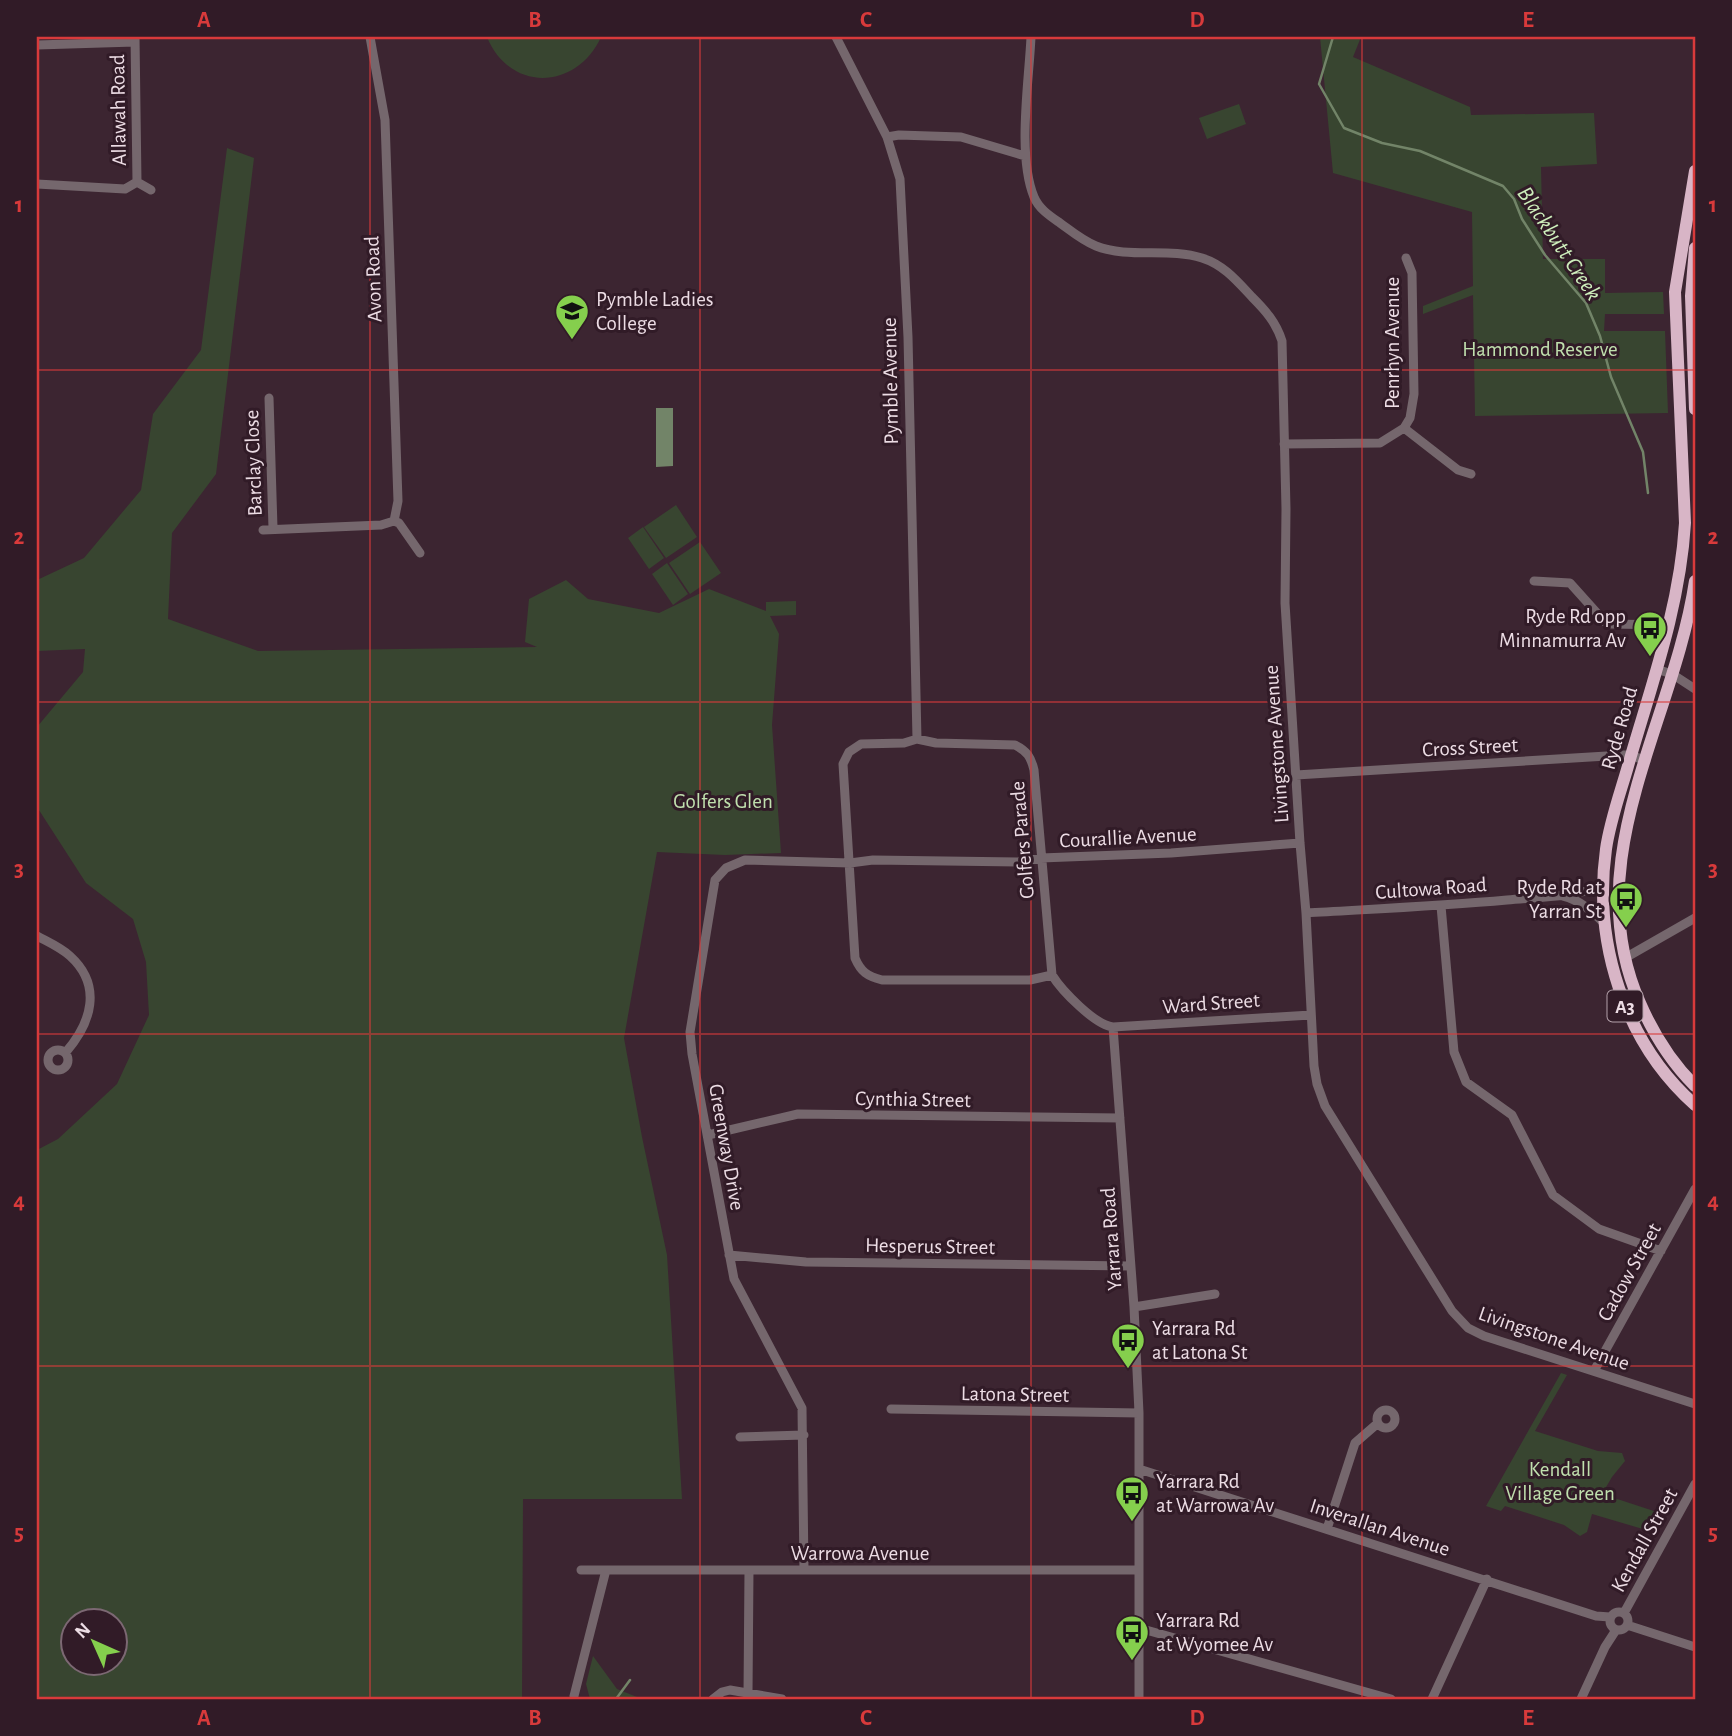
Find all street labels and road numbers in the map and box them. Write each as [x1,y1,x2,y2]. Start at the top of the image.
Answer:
street label: Allawah Road [107,54,130,166]
street label: Avon Road [361,235,386,323]
street label: Penrhyn Avenue [1382,277,1403,409]
street label: Pymble Avenue [879,317,902,445]
street label: Barclay Close [241,409,266,517]
street label: Livingstone Avenue [1261,664,1292,824]
street label: Ryde Road [1598,684,1641,772]
street label: Cross Street [1422,734,1519,760]
street label: Golfers Parade [1007,780,1038,900]
street label: Courallie Avenue [1059,823,1197,852]
street label: Cultowa Road [1375,874,1488,903]
street label: Ward Street [1162,990,1261,1017]
road number: A3 [1608,990,1642,1022]
street label: Greenway Drive [705,1082,748,1212]
street label: Cynthia Street [855,1088,971,1111]
street label: Yarrara Road [1097,1186,1126,1291]
street label: Cadow Street [1594,1219,1665,1325]
street label: Hesperus Street [865,1235,995,1258]
street label: Livingstone Avenue [1476,1303,1632,1374]
street label: Latona Street [961,1383,1070,1406]
street label: Kendall Street [1607,1484,1682,1596]
street label: Inverallan Avenue [1307,1495,1452,1560]
street label: Warrowa Avenue [791,1543,929,1564]

